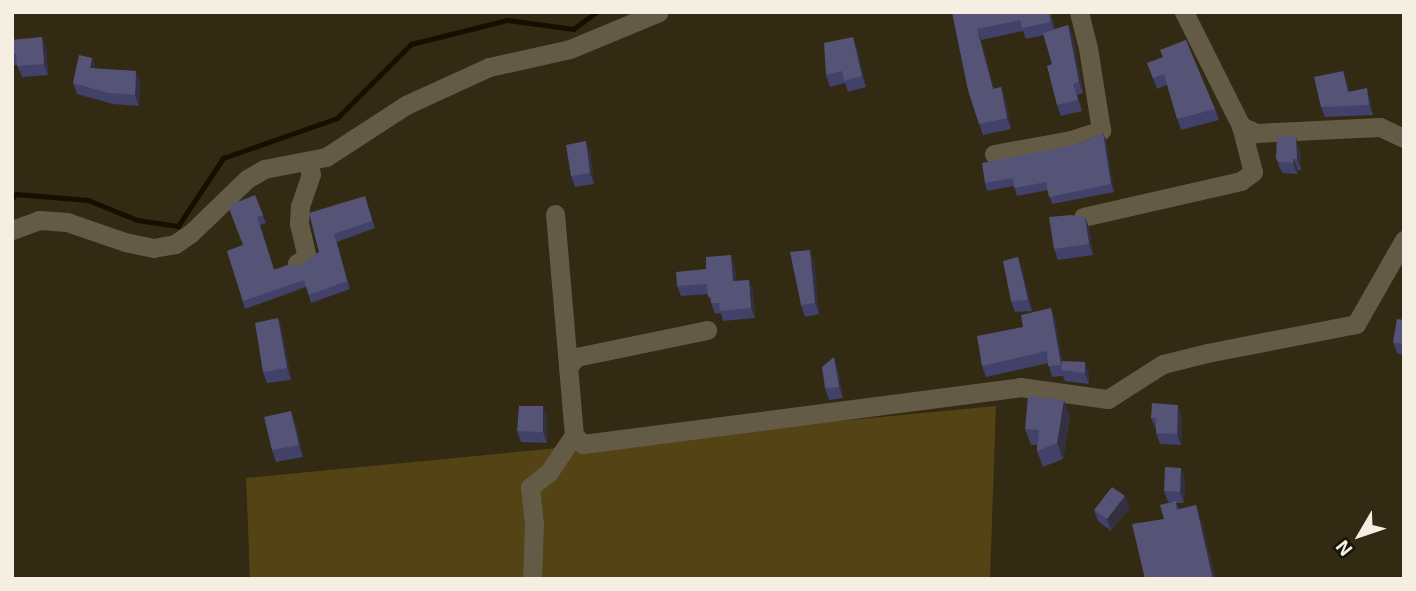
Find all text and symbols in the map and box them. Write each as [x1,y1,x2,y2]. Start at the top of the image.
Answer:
north arrow [1325,500,1395,570]
text: N [1330,536,1357,561]

